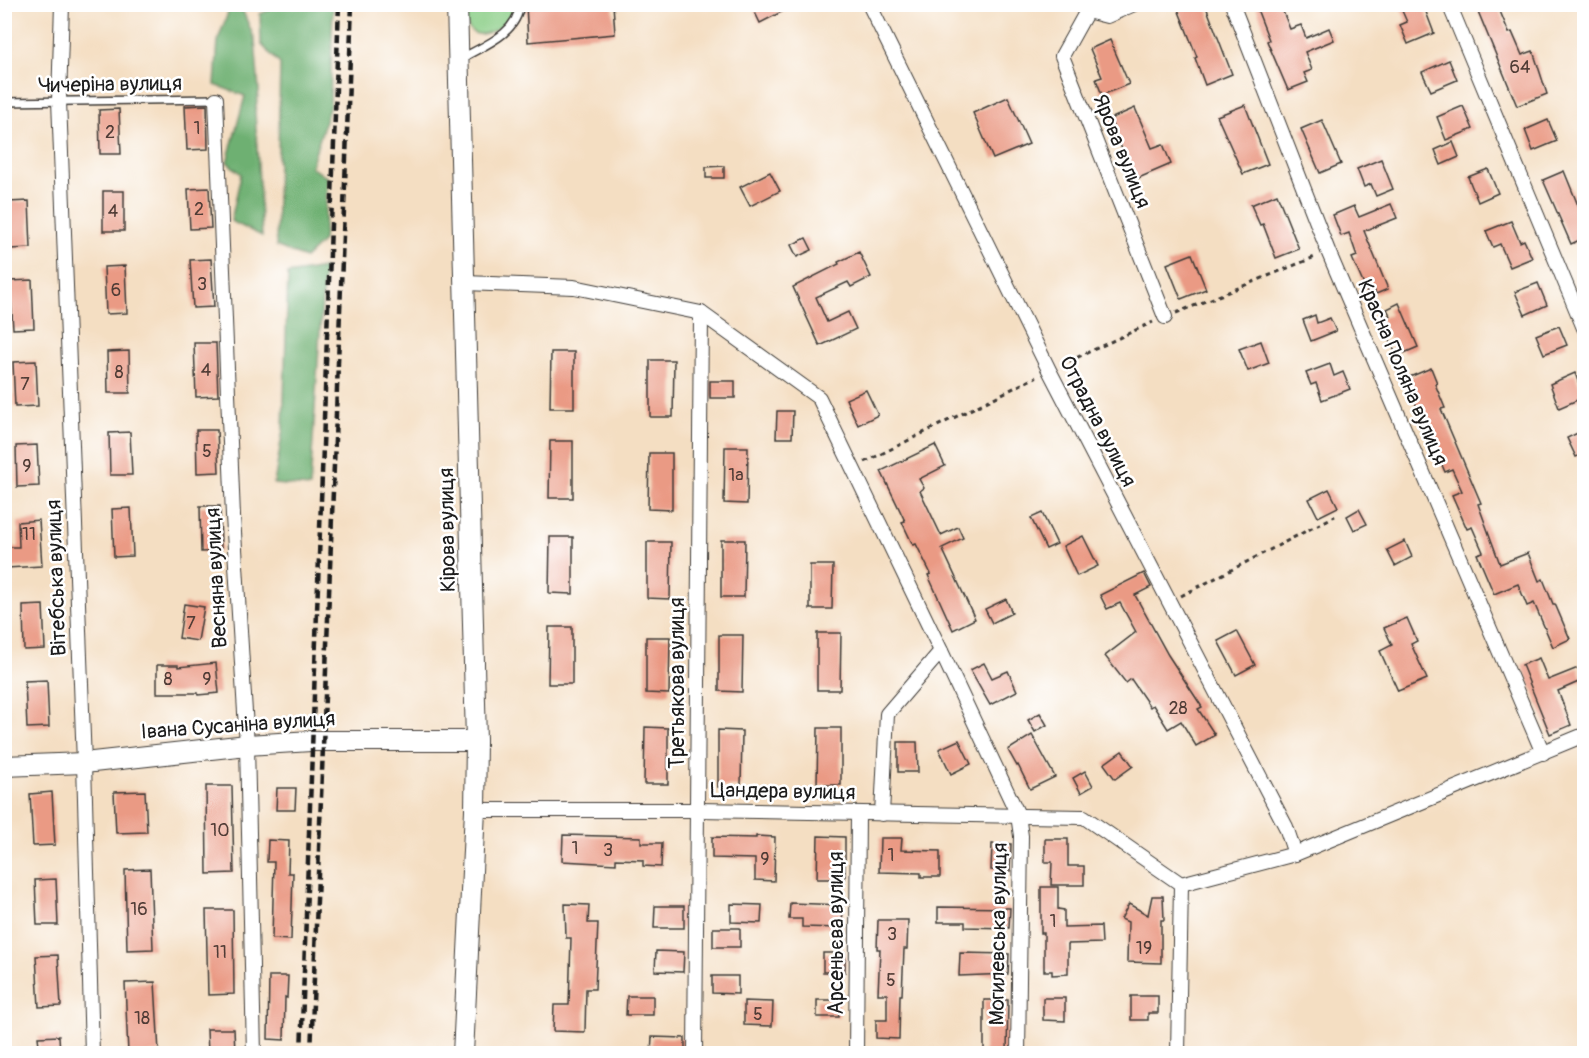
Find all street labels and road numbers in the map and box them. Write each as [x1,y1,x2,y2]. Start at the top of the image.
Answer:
street label: Чичеріна вулиця [38,70,182,99]
street label: Ярова вулиця [1086,90,1157,212]
street label: Красна Поляна вулиця [1351,275,1454,469]
street label: Отрадна вулиця [1053,351,1142,491]
street label: Кірова вулиця [433,468,462,592]
street label: Вітебська вулиця [40,499,73,657]
street label: Весняна вулиця [199,507,234,649]
street label: Третьякова вулиця [664,597,691,769]
street label: Івана Сусаніна вулиця [140,705,336,746]
street label: Цандера вулиця [710,777,856,806]
street label: Могилевська вулиця [983,842,1014,1026]
street label: Арсеньєва вулиця [823,851,850,1015]

